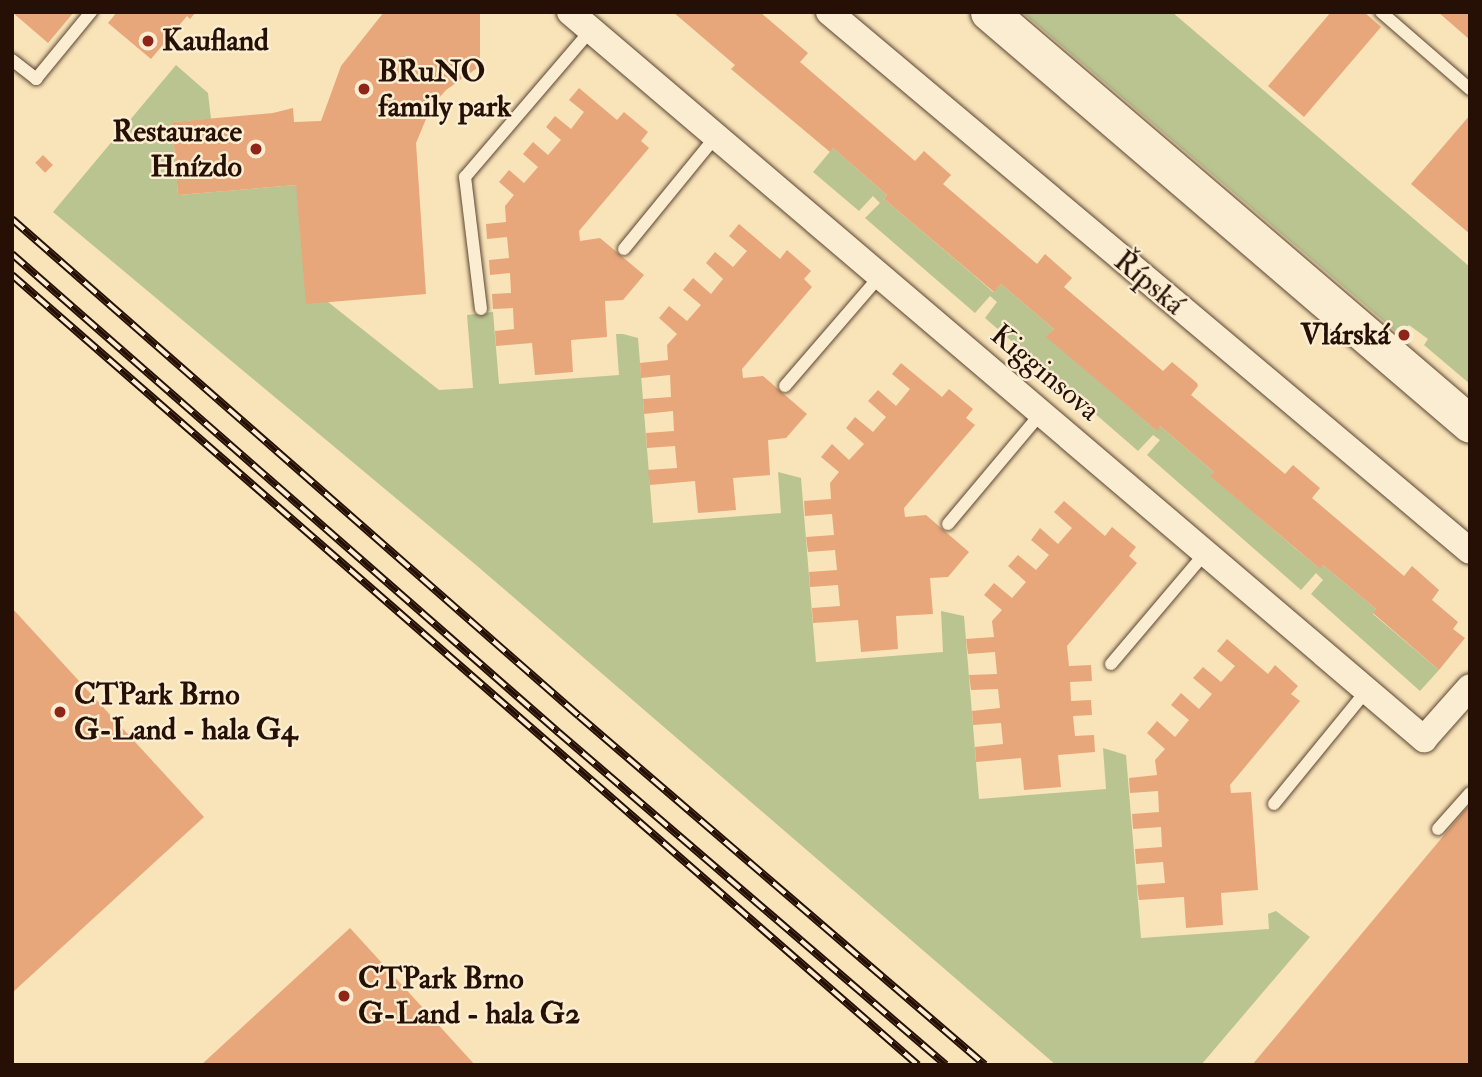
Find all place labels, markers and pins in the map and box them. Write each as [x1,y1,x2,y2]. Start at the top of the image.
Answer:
place label: Kaufland [162,23,269,59]
marker: Kaufland [140,33,156,49]
place label: BRuNO family park [378,54,511,124]
marker: BRuNO family park [356,81,372,97]
place label: Restaurace Hnízdo [112,114,242,184]
marker: Restaurace Hnízdo [248,141,264,157]
place label: Vlárská [1300,317,1390,353]
marker: Vlárská [1396,327,1412,343]
place label: CTPark Brno G-Land - hala G4 [74,677,297,748]
marker: CTPark Brno G-Land - hala G4 [52,704,68,720]
place label: CTPark Brno G-Land - hala G2 [358,961,580,1032]
marker: CTPark Brno G-Land - hala G2 [336,988,352,1004]

